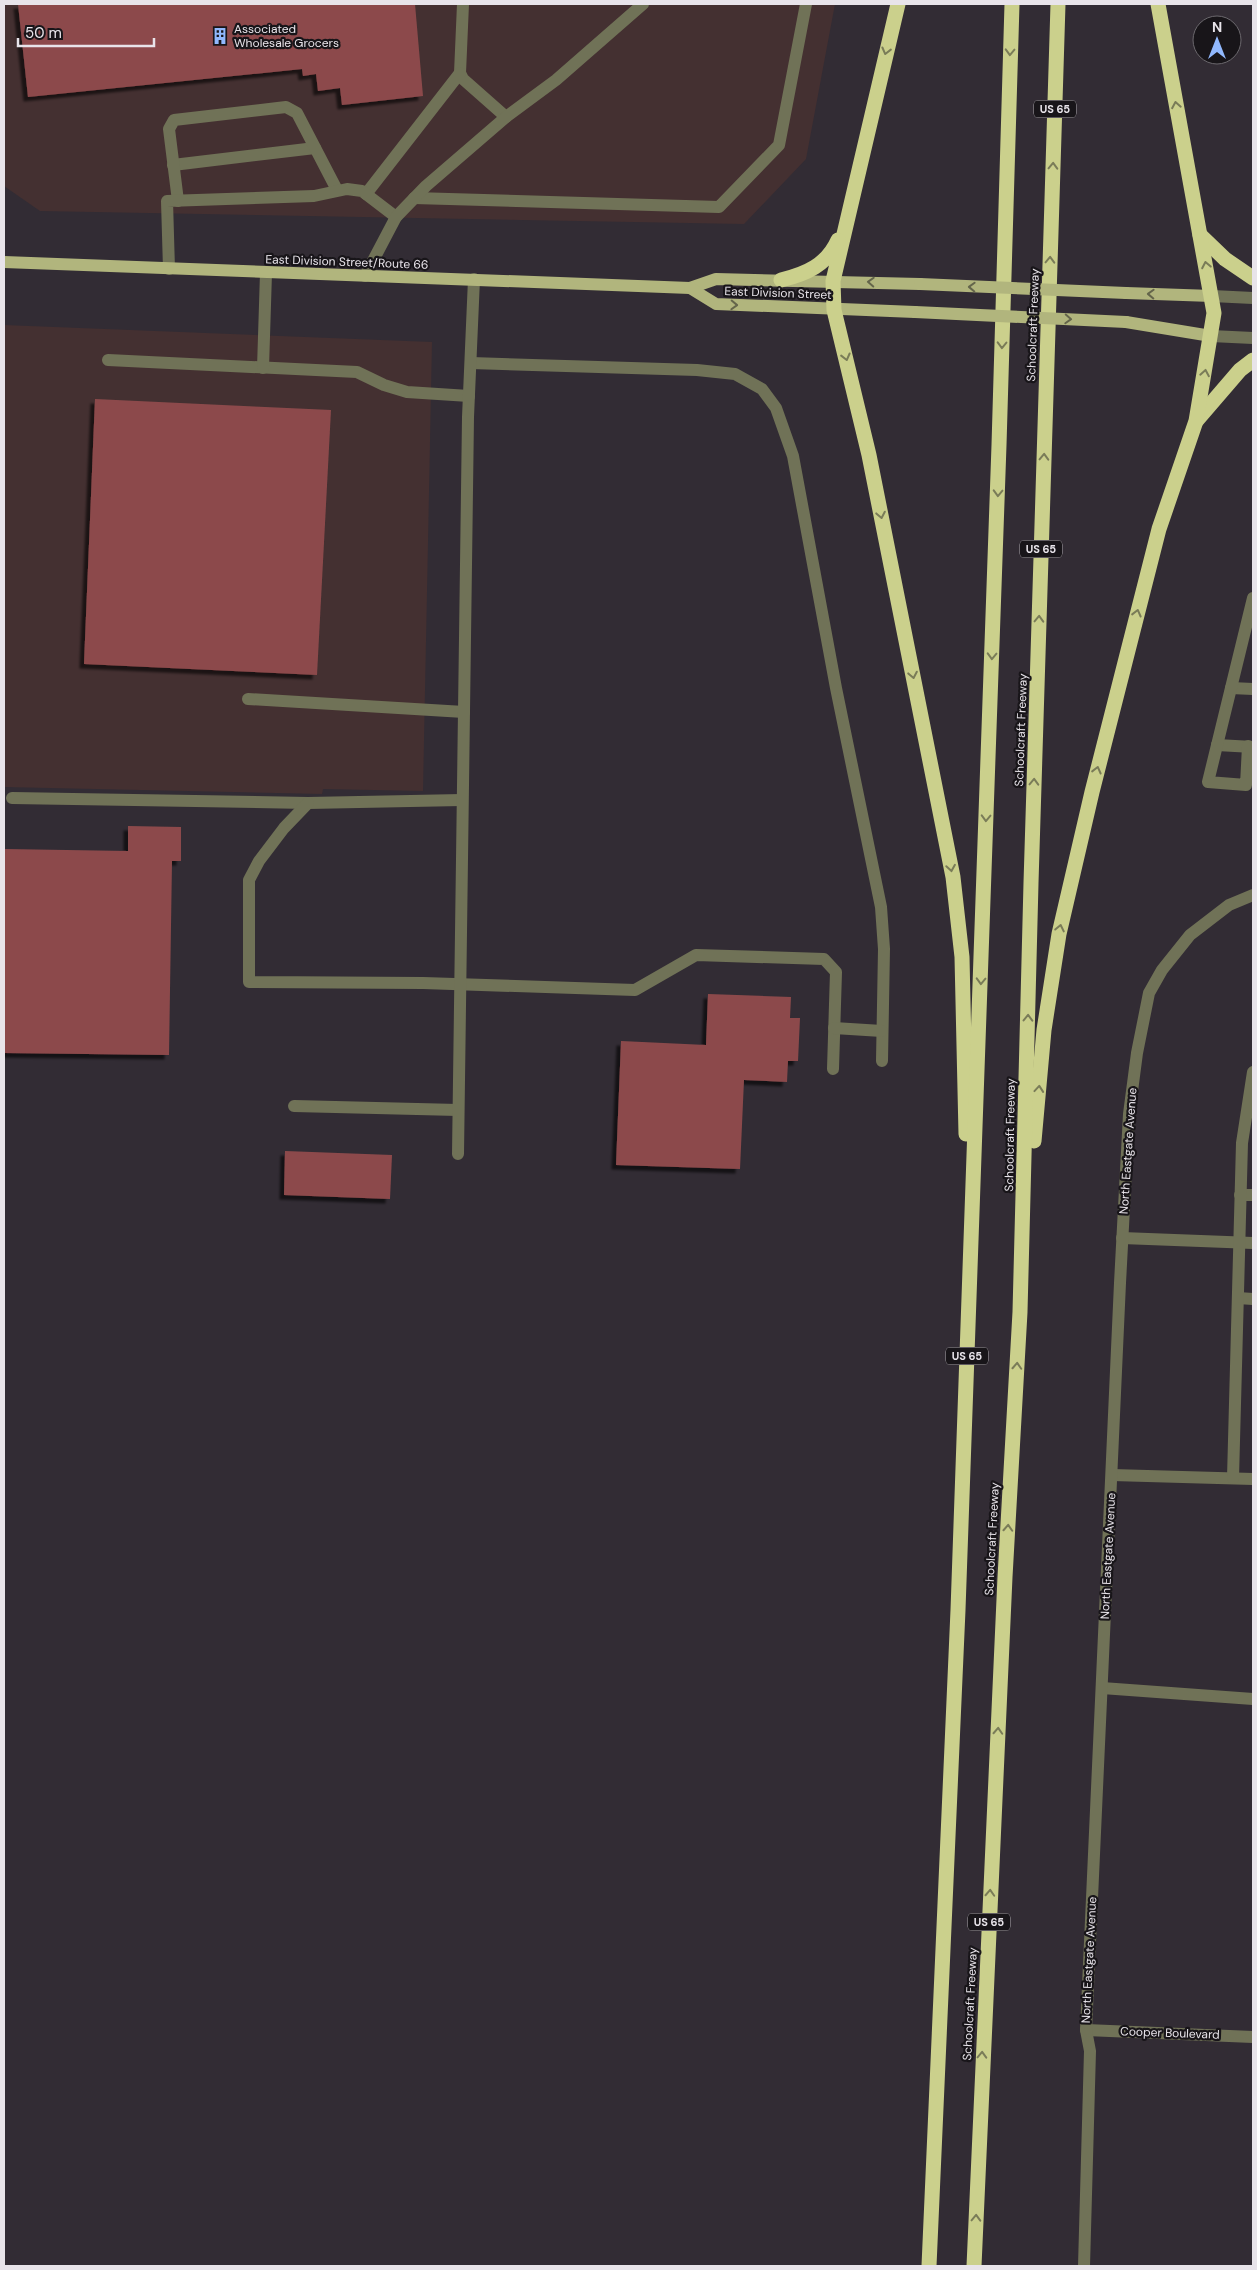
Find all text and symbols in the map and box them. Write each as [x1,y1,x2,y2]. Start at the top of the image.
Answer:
scale bar [18,15,154,47]
north arrow [1192,15,1242,65]
text: N [1212,18,1222,36]
place label: Associated Wholesale Grocers [234,21,339,51]
text: 50 m [25,23,62,43]
building icon: Associated Wholesale Grocers [210,26,230,46]
one-way arrow [881,47,892,56]
one-way arrow [1005,49,1015,57]
road number: US 65 [1034,100,1076,118]
one-way arrow [1171,101,1181,110]
one-way arrow [1048,162,1059,170]
street label: East Division Street/Route 66 [265,251,429,273]
one-way arrow [1045,255,1056,263]
one-way arrow [1201,261,1211,270]
street label: Schoolcraft Freeway [1023,268,1043,382]
one-way arrow [867,277,875,288]
one-way arrow [968,281,976,292]
street label: East Division Street [724,283,832,303]
one-way arrow [1147,289,1155,299]
one-way arrow [730,300,738,311]
one-way arrow [1065,314,1073,325]
one-way arrow [996,341,1007,349]
one-way arrow [840,352,850,360]
one-way arrow [1199,369,1209,377]
one-way arrow [1039,453,1050,461]
one-way arrow [992,490,1003,498]
one-way arrow [876,511,886,520]
road number: US 65 [1020,540,1062,558]
one-way arrow [1132,609,1142,617]
one-way arrow [1034,615,1045,623]
one-way arrow [987,652,997,660]
one-way arrow [908,670,918,679]
street label: Schoolcraft Freeway [1011,673,1031,787]
one-way arrow [1092,767,1102,775]
one-way arrow [1029,778,1039,786]
one-way arrow [981,814,992,822]
one-way arrow [946,864,956,873]
one-way arrow [1054,924,1065,933]
one-way arrow [975,977,986,985]
one-way arrow [1023,1014,1033,1022]
street label: Schoolcraft Freeway [1001,1078,1019,1192]
one-way arrow [1033,1085,1044,1093]
street label: North Eastgate Avenue [1116,1087,1140,1215]
road number: US 65 [946,1348,988,1364]
one-way arrow [1012,1362,1023,1370]
street label: Schoolcraft Freeway [981,1482,1003,1596]
street label: North Eastgate Avenue [1097,1492,1119,1620]
one-way arrow [1003,1524,1013,1532]
one-way arrow [992,1726,1003,1734]
one-way arrow [985,1889,995,1896]
street label: North Eastgate Avenue [1078,1896,1100,2024]
road number: US 65 [968,1914,1010,1930]
street label: Schoolcraft Freeway [959,1947,981,2061]
street label: Cooper Boulevard [1120,2023,1220,2043]
one-way arrow [977,2051,988,2059]
one-way arrow [970,2213,981,2221]

